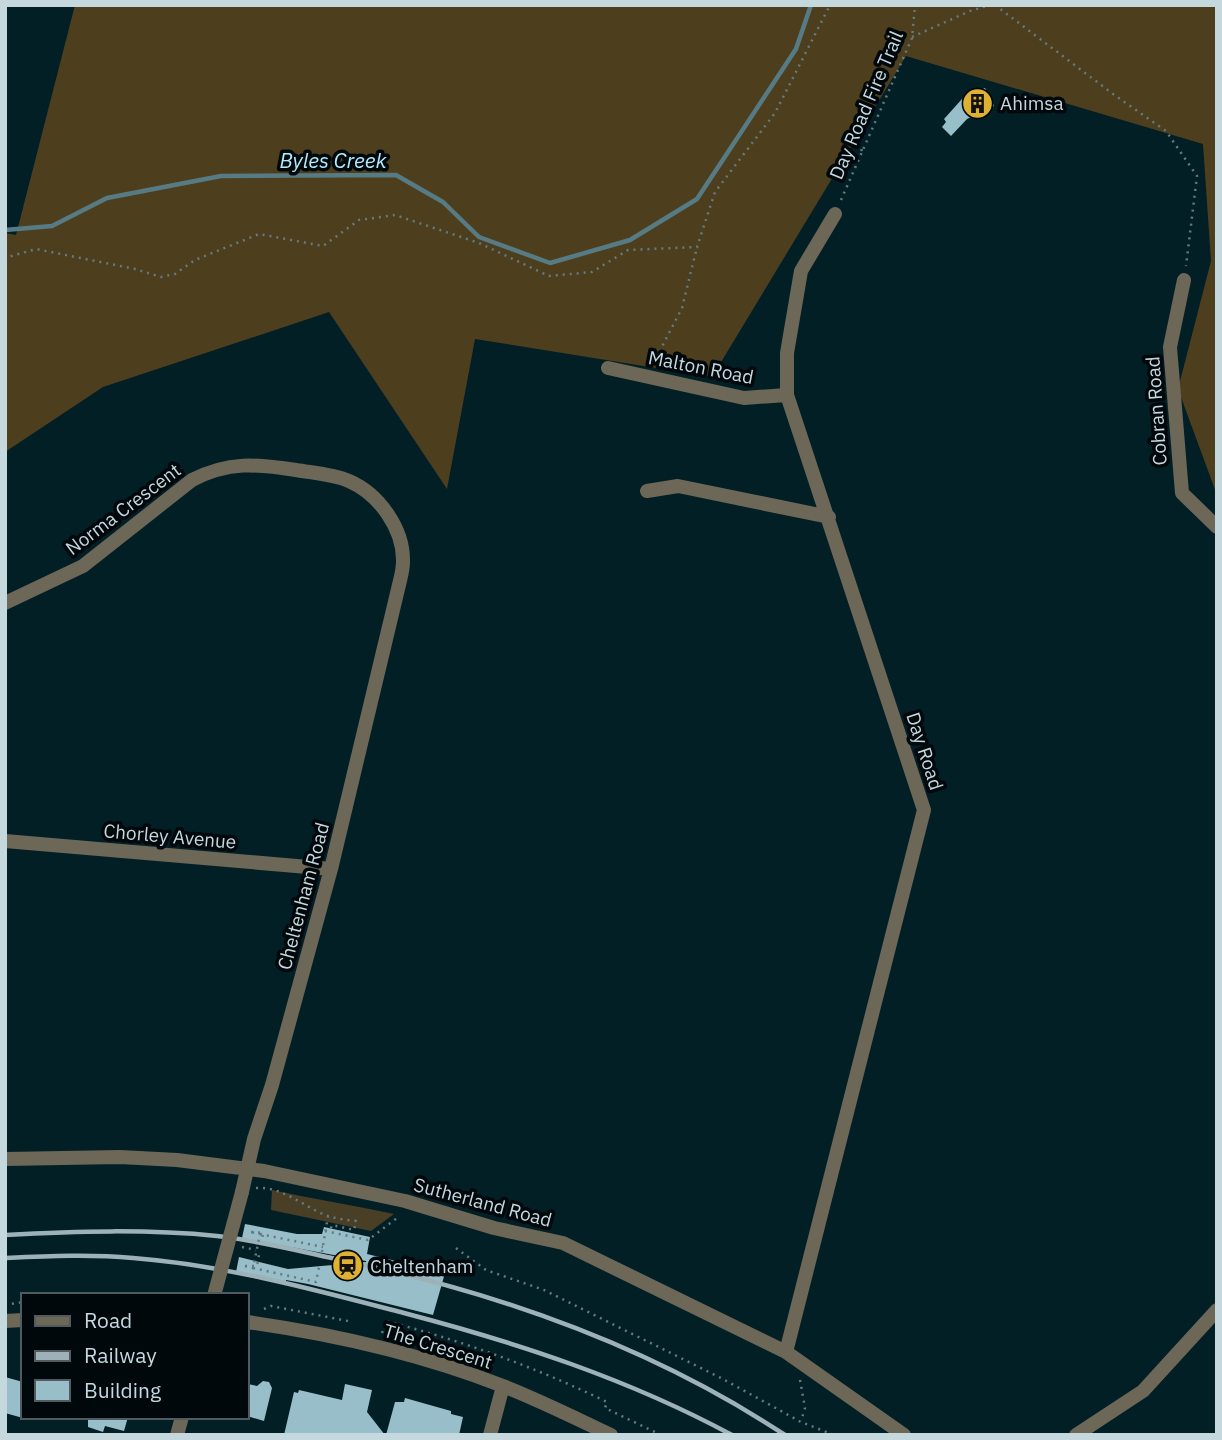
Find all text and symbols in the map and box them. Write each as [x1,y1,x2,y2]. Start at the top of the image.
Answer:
street label: Day Road Fire Trail [824,27,908,183]
building icon: Ahimsa [960,86,994,120]
place label: Ahimsa [1000,91,1064,115]
water label: Byles Creek [280,146,387,174]
street label: Malton Road [646,345,756,389]
street label: Cobran Road [1140,356,1172,466]
street label: Norma Crescent [61,458,185,560]
street label: Day Road [901,709,949,793]
street label: Chorley Avenue [103,818,237,854]
street label: Cheltenham Road [272,820,334,972]
street label: Sutherland Road [411,1172,555,1232]
station icon: Cheltenham [330,1249,364,1283]
place label: Cheltenham [370,1254,473,1278]
legend [21,1293,248,1419]
text: Road [84,1306,132,1334]
street label: The Crescent [381,1318,495,1374]
text: Railway [84,1341,157,1369]
text: Building [84,1376,161,1404]

